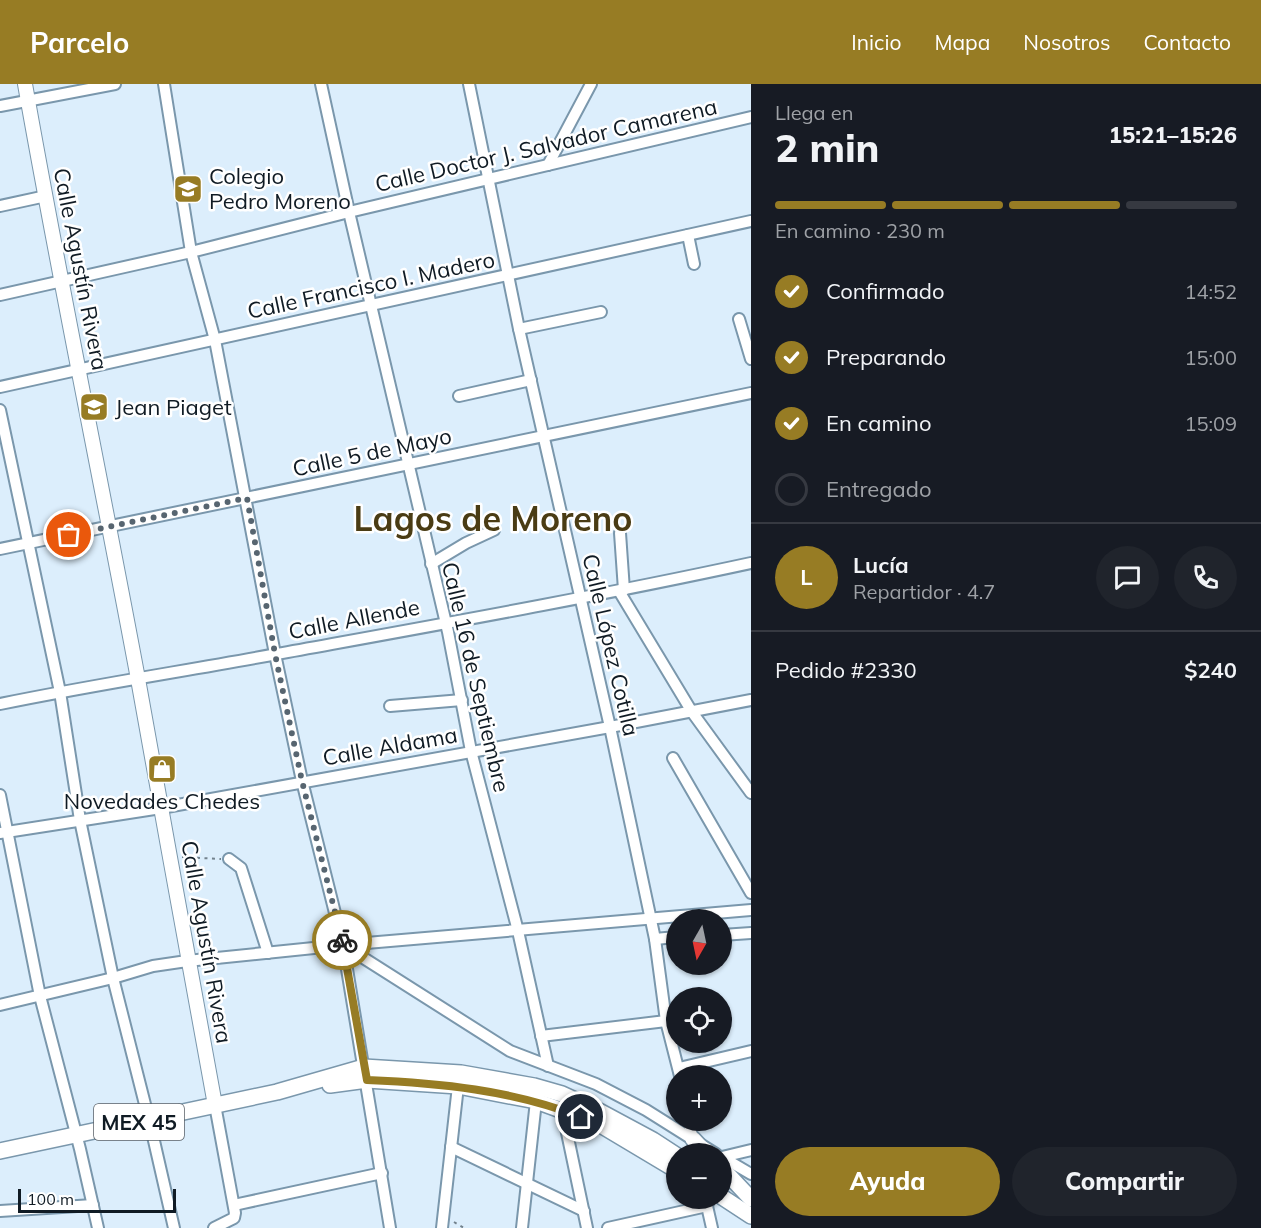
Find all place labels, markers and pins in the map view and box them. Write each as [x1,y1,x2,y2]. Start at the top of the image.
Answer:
place label: Colegio Pedro Moreno [209,162,351,215]
school or university icon: Colegio Pedro Moreno [172,173,204,205]
school or university icon: Jean Piaget [78,391,110,423]
place label: Jean Piaget [115,393,232,421]
pin [43,509,94,560]
shop icon: Novedades Chedes [146,753,178,785]
place label: Novedades Chedes [64,787,260,815]
pin [555,1091,606,1142]

